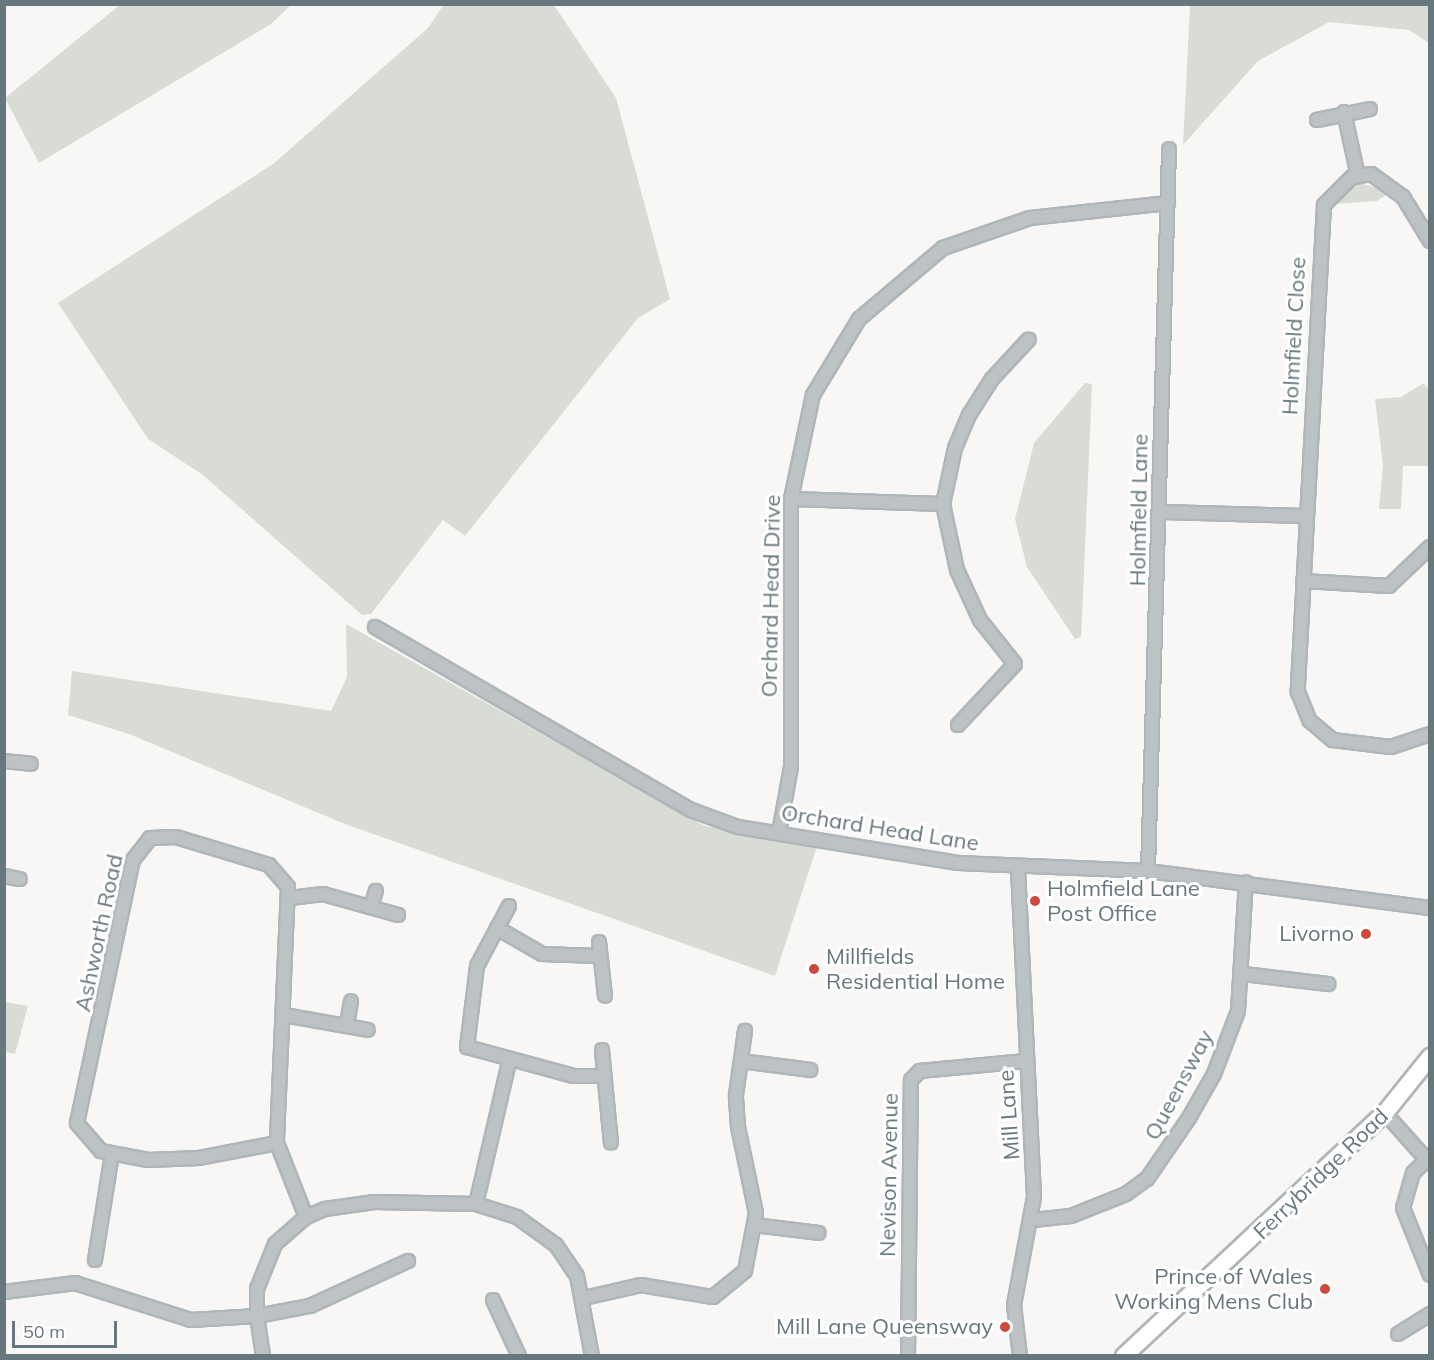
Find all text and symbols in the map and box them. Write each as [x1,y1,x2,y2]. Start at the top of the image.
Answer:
street label: Holmfield Close [1277,256,1311,416]
street label: Holmfield Lane [1124,433,1154,587]
street label: Orchard Head Drive [756,494,786,698]
street label: Orchard Head Lane [779,799,981,857]
street label: Ashworth Road [69,852,129,1014]
place label: Holmfield Lane Post Office [1047,875,1200,926]
marker: Holmfield Lane Post Office [1028,894,1042,908]
place label: Livorno [1279,921,1354,947]
marker: Livorno [1359,927,1373,941]
place label: Millfields Residential Home [826,943,1005,994]
marker: Millfields Residential Home [807,962,821,976]
street label: Queensway [1139,1025,1219,1145]
street label: Mill Lane [993,1069,1025,1161]
street label: Nevison Avenue [874,1093,904,1257]
street label: Ferrybridge Road [1248,1103,1394,1245]
place label: Prince of Wales Working Mens Club [1114,1263,1313,1314]
marker: Prince of Wales Working Mens Club [1318,1282,1332,1296]
scale bar [15,1309,120,1347]
place label: Mill Lane Queensway [776,1314,993,1340]
text: 50 m [23,1320,65,1343]
marker: Mill Lane Queensway [998,1320,1012,1334]

